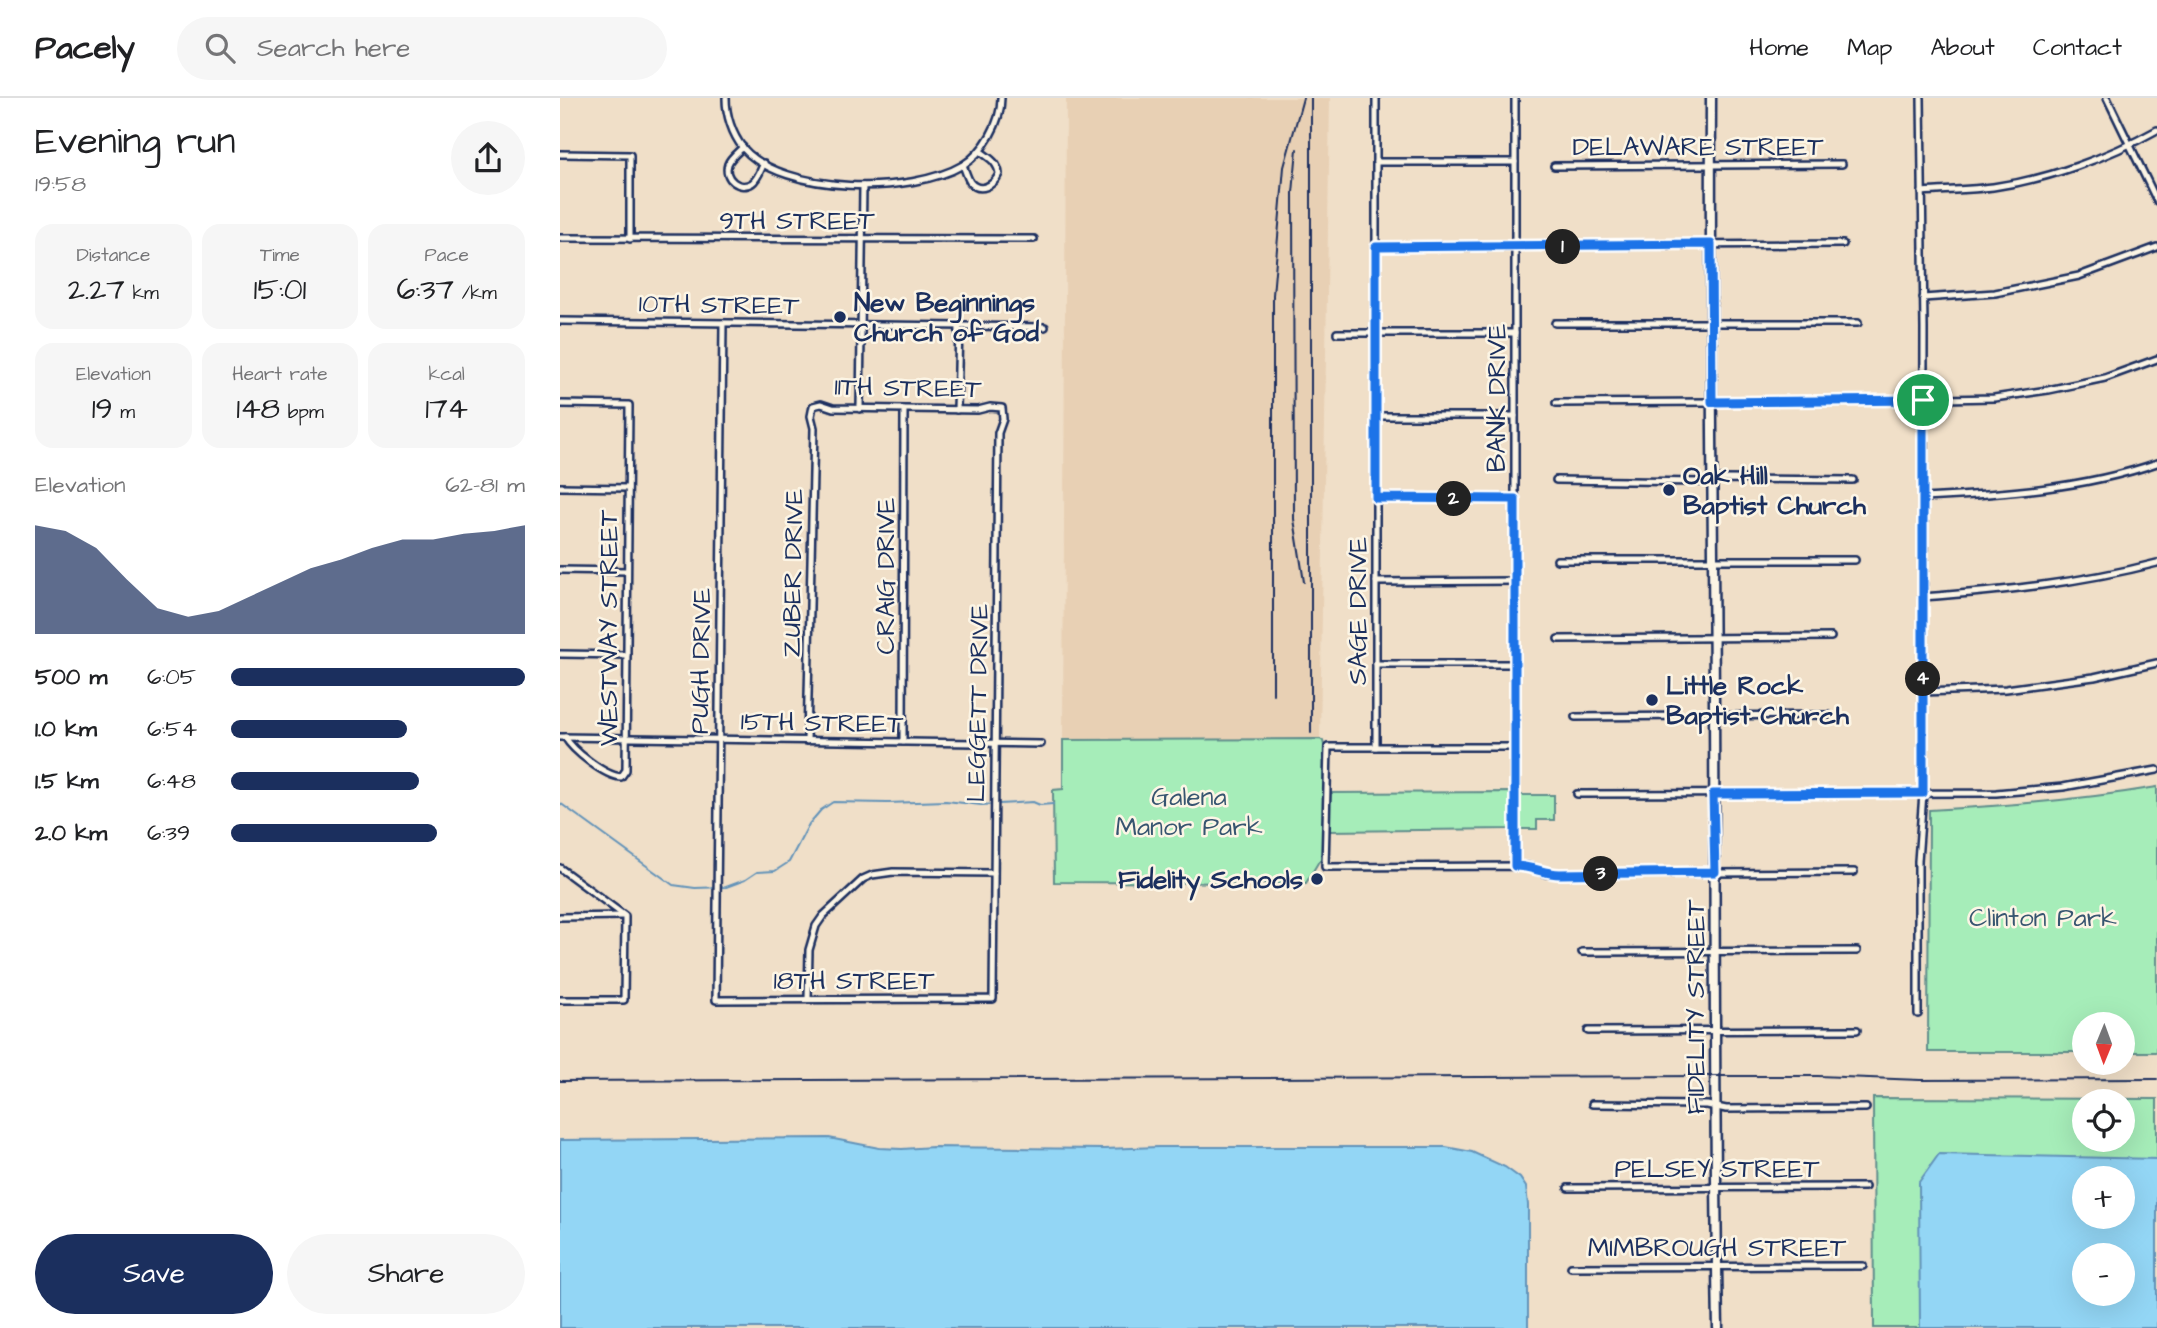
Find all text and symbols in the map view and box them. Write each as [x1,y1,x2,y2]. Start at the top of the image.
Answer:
search box [177,17,667,80]
text: Pacely [35,25,135,71]
icon: search [201,29,239,67]
text: Search here [257,30,410,66]
text: Home [1749,31,1809,65]
text: Map [1847,31,1892,65]
text: About [1930,31,1995,65]
text: Contact [2033,31,2122,65]
text: Evening run [35,116,236,168]
button: share [451,121,525,195]
street label: DELAWARE STREET [1573,129,1824,165]
text: 19:58 [35,168,86,200]
street label: 9TH STREET [719,203,876,239]
pin: 1 [1546,230,1580,264]
text: 1 [1561,233,1564,260]
text: Distance [76,242,150,269]
text: Time [260,242,300,269]
text: Pace [425,242,469,269]
text: 2.27 [68,269,125,311]
text: 15:01 [254,269,306,311]
text: 6:37 [397,269,454,311]
text: km [125,280,159,307]
text: /km [454,280,497,307]
place label: New Beginnings Church of God [854,285,1040,351]
street label: 10TH STREET [638,286,800,324]
marker: New Beginnings Church of God [832,309,848,325]
street label: BANK DRIVE [1479,324,1515,472]
text: Elevation [76,361,151,388]
text: Heart rate [232,361,328,388]
text: kcal [428,361,465,388]
street label: 11TH STREET [834,369,983,407]
pin [1893,370,1953,430]
icon: arrive [1904,381,1942,419]
text: 19 [92,388,113,430]
text: 148 [236,388,280,430]
text: 174 [425,388,468,430]
text: m [113,399,135,426]
text: bpm [280,399,324,426]
place label: Oak Hill Baptist Church [1683,458,1867,524]
text: Elevation [35,469,126,501]
text: 62–81 m [445,469,525,501]
pin: 2 [1436,482,1472,516]
marker: Oak Hill Baptist Church [1661,482,1677,498]
text: 2 [1448,485,1459,512]
street label: ZUBER DRIVE [774,488,812,658]
street label: CRAIG DRIVE [868,498,904,654]
street label: WESTWAY STREET [591,509,627,746]
street label: SAGE DRIVE [1340,537,1376,685]
street label: PUGH DRIVE [682,588,720,735]
street label: LEGGETT DRIVE [958,603,998,803]
text: 500 m [35,661,107,693]
text: 6:05 [147,661,196,693]
pin: 4 [1906,662,1940,696]
text: 4 [1916,665,1929,692]
place label: Little Rock Baptist Church [1666,668,1850,734]
marker: Little Rock Baptist Church [1644,692,1660,708]
street label: 15TH STREET [740,704,904,742]
text: 1.0 km [35,713,97,745]
text: 6:54 [147,713,197,745]
text: 1.5 km [35,765,99,797]
text: 6:48 [147,765,196,797]
park label: Galena Manor Park [1115,779,1263,845]
text: 2.0 km [35,817,107,849]
text: 6:39 [147,817,190,849]
pin: 3 [1584,856,1618,892]
text: 3 [1596,860,1605,887]
place label: Fidelity Schools [1118,862,1303,901]
marker: Fidelity Schools [1309,871,1325,887]
street label: FIDELITY STREET [1678,899,1714,1115]
park label: Clinton Park [1969,900,2117,936]
street label: 18TH STREET [774,963,935,999]
north arrow [2072,1012,2135,1074]
map controls [2072,1012,2135,1306]
button: locate [2072,1089,2135,1152]
street label: PELSEY STREET [1615,1151,1820,1187]
button: + [2072,1166,2135,1229]
street label: MIMBROUGH STREET [1588,1230,1847,1266]
button: Save [35,1234,273,1314]
button: Share [287,1234,525,1314]
button: − [2072,1243,2135,1306]

